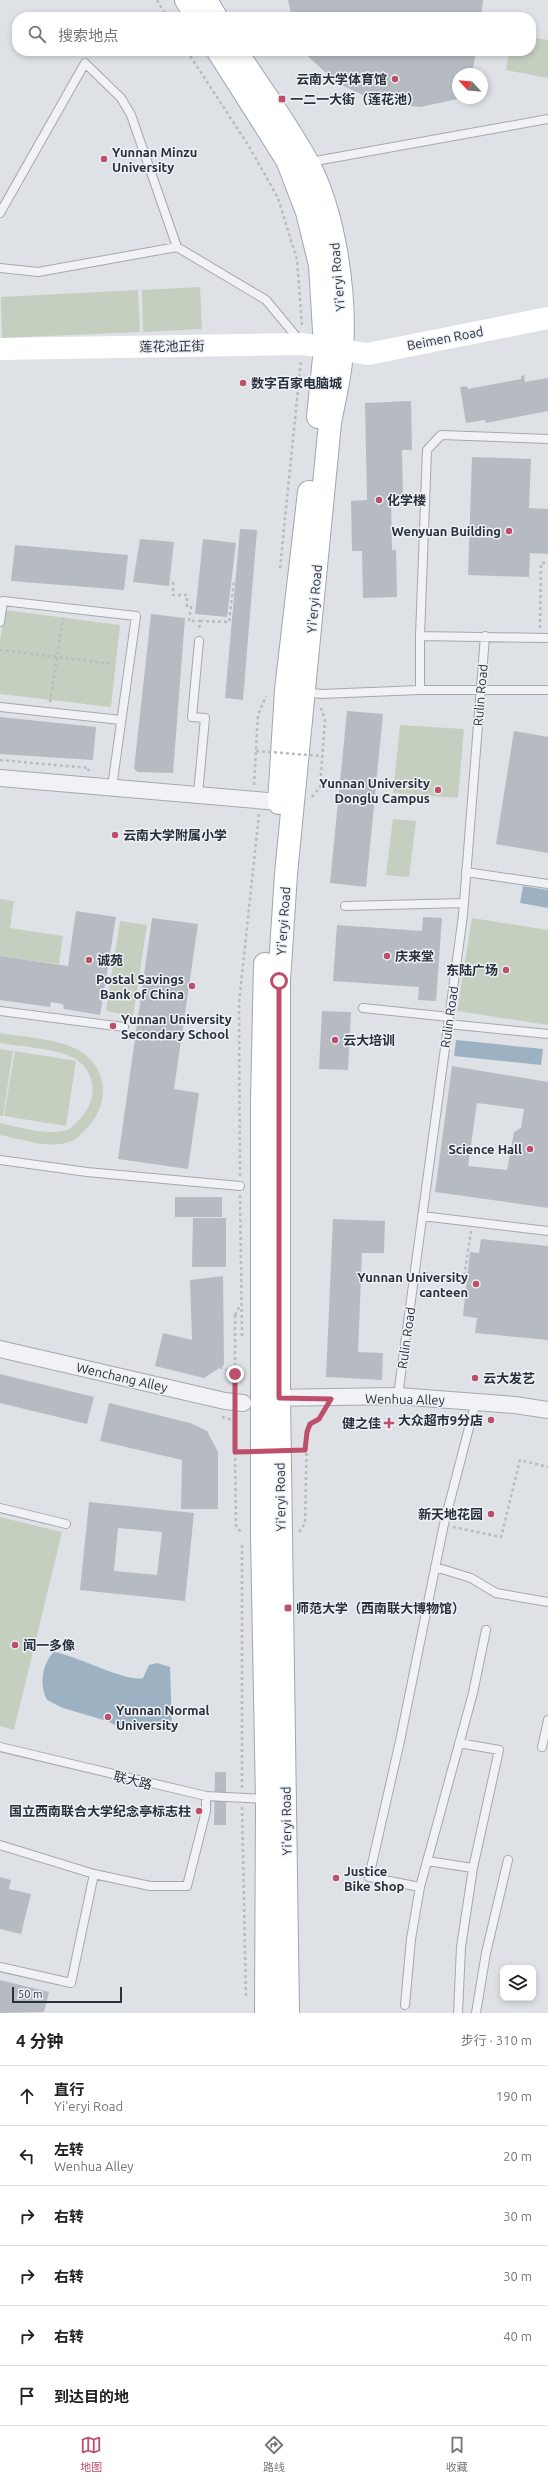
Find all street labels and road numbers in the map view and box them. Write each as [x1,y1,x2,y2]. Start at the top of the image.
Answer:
street label: Yi'eryi Road [327,242,347,312]
street label: Beimen Road [406,324,484,352]
street label: 莲花池正街 [139,338,205,354]
street label: Yi'eryi Road [304,564,324,634]
street label: Rulin Road [470,663,490,727]
street label: Yi'eryi Road [274,886,292,956]
street label: Rulin Road [438,985,460,1049]
street label: Rulin Road [395,1306,417,1370]
street label: Wenchang Alley [75,1360,169,1394]
street label: Wenhua Alley [365,1391,445,1407]
street label: Yi'eryi Road [272,1462,288,1532]
street label: 联大路 [112,1768,154,1792]
street label: Yi'eryi Road [278,1786,294,1856]

